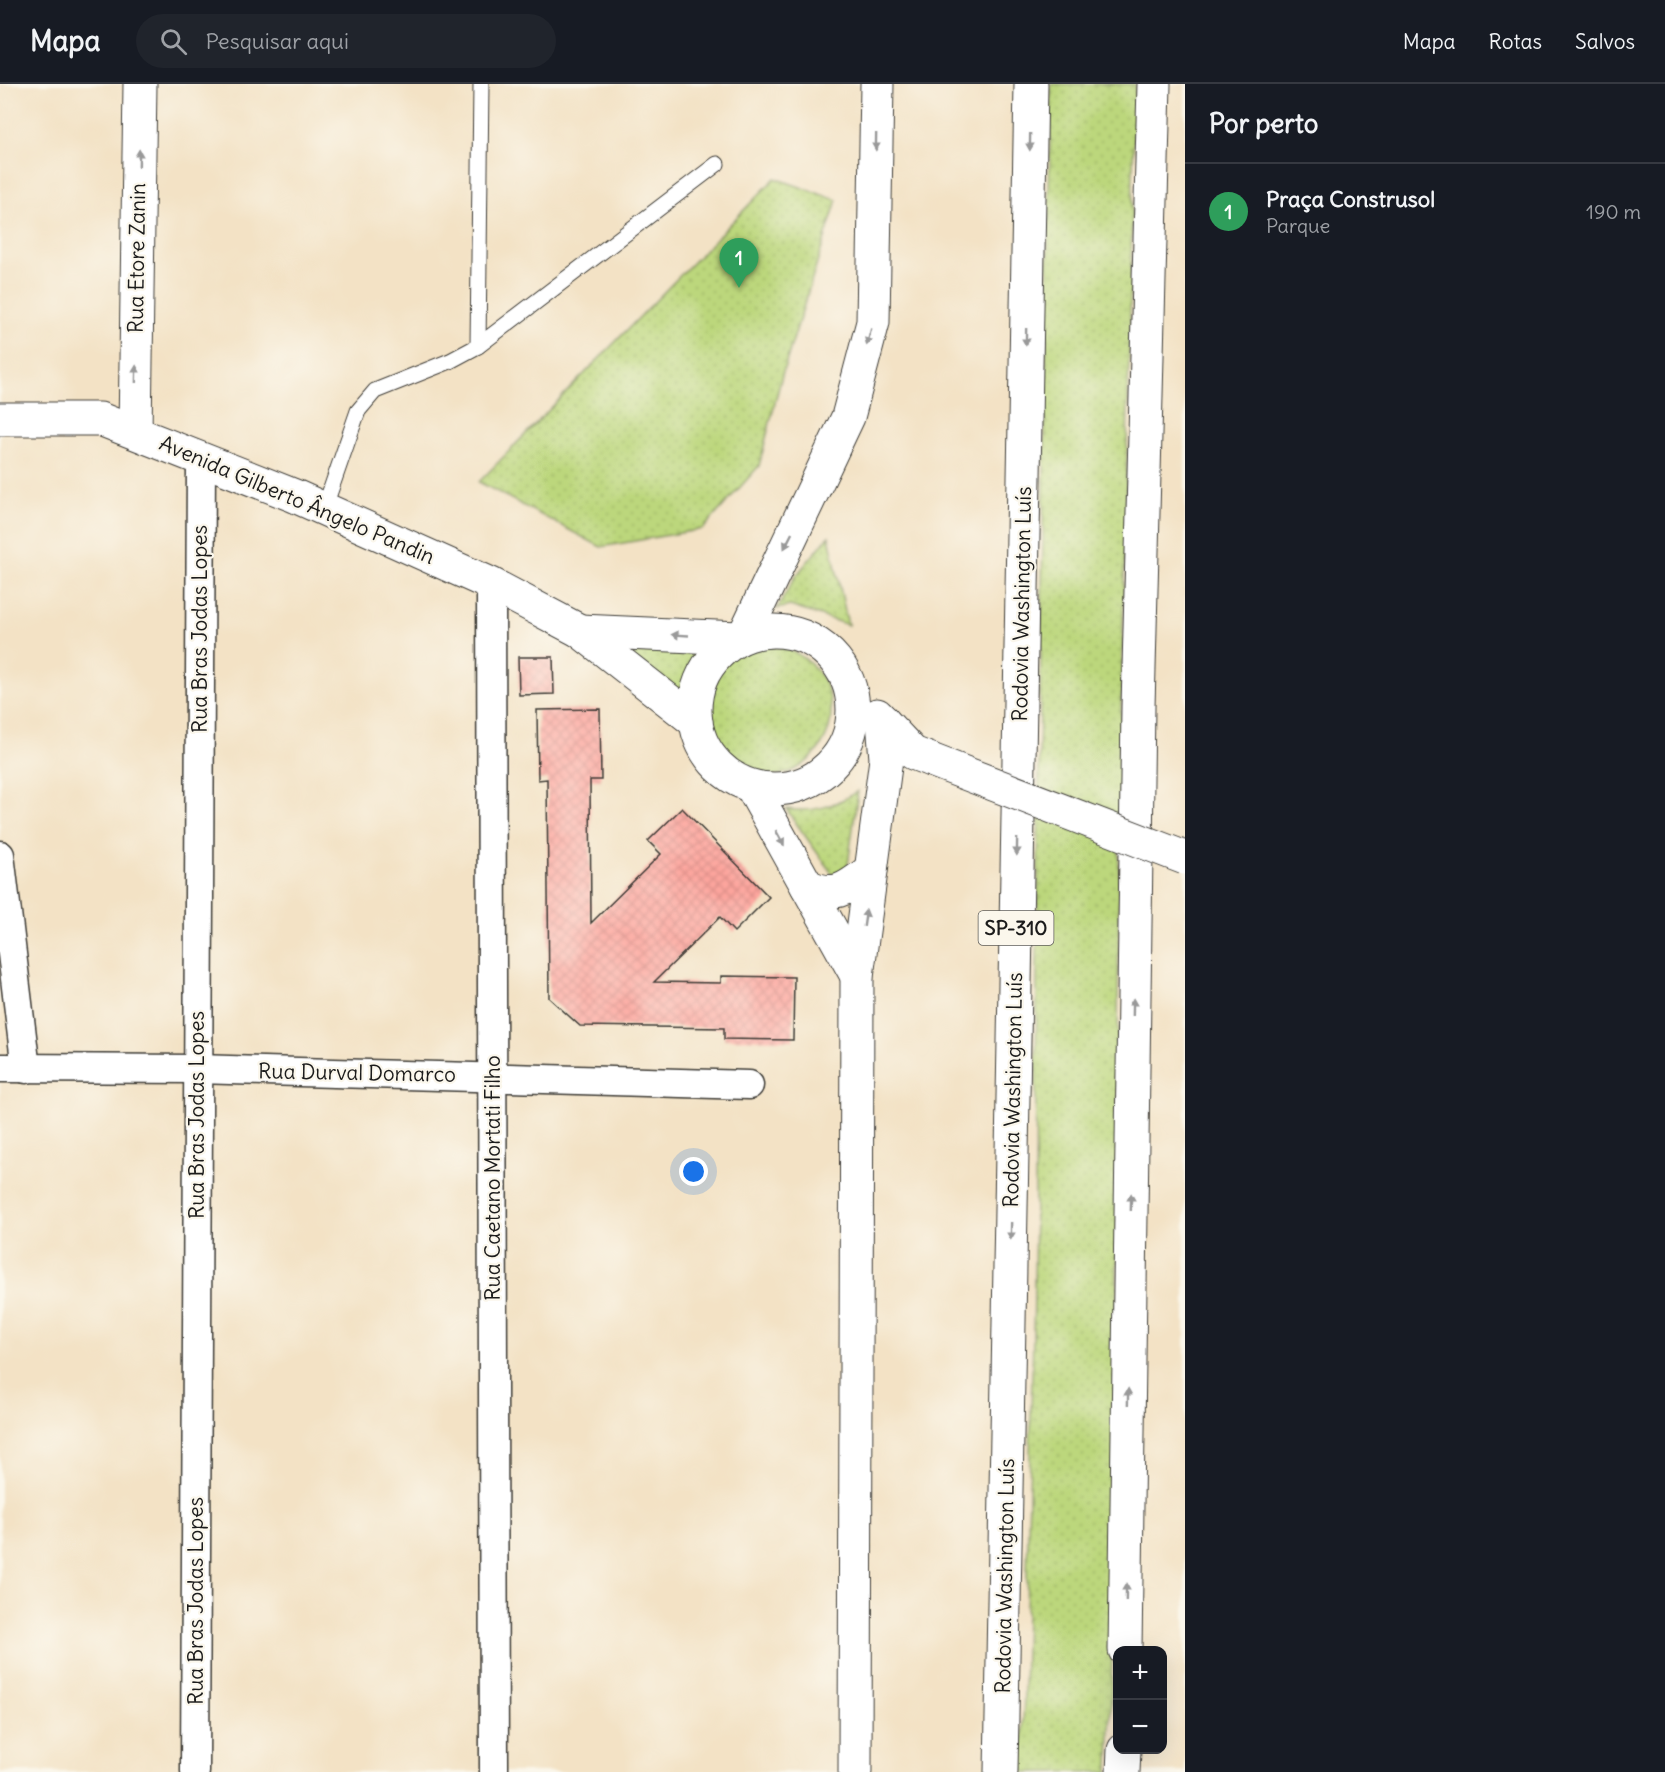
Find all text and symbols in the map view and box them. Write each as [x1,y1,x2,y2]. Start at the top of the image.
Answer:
search box [136,14,556,68]
text: Mapa [30,23,100,59]
icon: search [157,25,190,58]
text: Pesquisar aqui [205,27,349,55]
text: Mapa [1403,28,1456,55]
text: Rotas [1489,28,1542,55]
text: Salvos [1575,28,1635,55]
text: Por perto [1209,107,1318,140]
one-way arrow [871,133,881,152]
one-way arrow [1025,133,1035,152]
one-way arrow [134,148,144,167]
street label: Rua Etore Zanin [122,183,151,333]
text: Praça Construsol [1266,185,1435,213]
text: 1 [1225,199,1232,224]
text: 190 m [1586,199,1641,224]
text: Parque [1266,213,1330,238]
pin: 1 [720,238,758,288]
one-way arrow [864,328,874,346]
one-way arrow [1022,328,1031,347]
one-way arrow [131,364,140,383]
street label: Avenida Gilberto Ângelo Pandin [155,429,439,570]
street label: Rodovia Washington Luís [1006,486,1037,722]
street label: Rua Bras Jodas Lopes [186,525,213,733]
one-way arrow [784,532,794,550]
one-way arrow [671,631,690,640]
one-way arrow [775,830,785,847]
one-way arrow [1013,838,1022,857]
one-way arrow [860,908,869,927]
road number: SP-310 [978,911,1054,945]
street label: Rodovia Washington Luís [997,972,1028,1208]
one-way arrow [1129,998,1138,1017]
street label: Rua Bras Jodas Lopes [183,1011,210,1219]
street label: Rua Caetano Mortati Filho [479,1055,506,1301]
street label: Rua Durval Domarco [258,1057,456,1088]
your location [679,1157,708,1186]
one-way arrow [1126,1193,1136,1212]
one-way arrow [1006,1222,1016,1241]
one-way arrow [1123,1388,1133,1407]
street label: Rodovia Washington Luís [989,1458,1020,1694]
street label: Rua Bras Jodas Lopes [182,1497,209,1705]
one-way arrow [1121,1583,1130,1602]
map controls [1113,1646,1167,1754]
button: + [1113,1646,1167,1700]
button: − [1113,1700,1167,1754]

